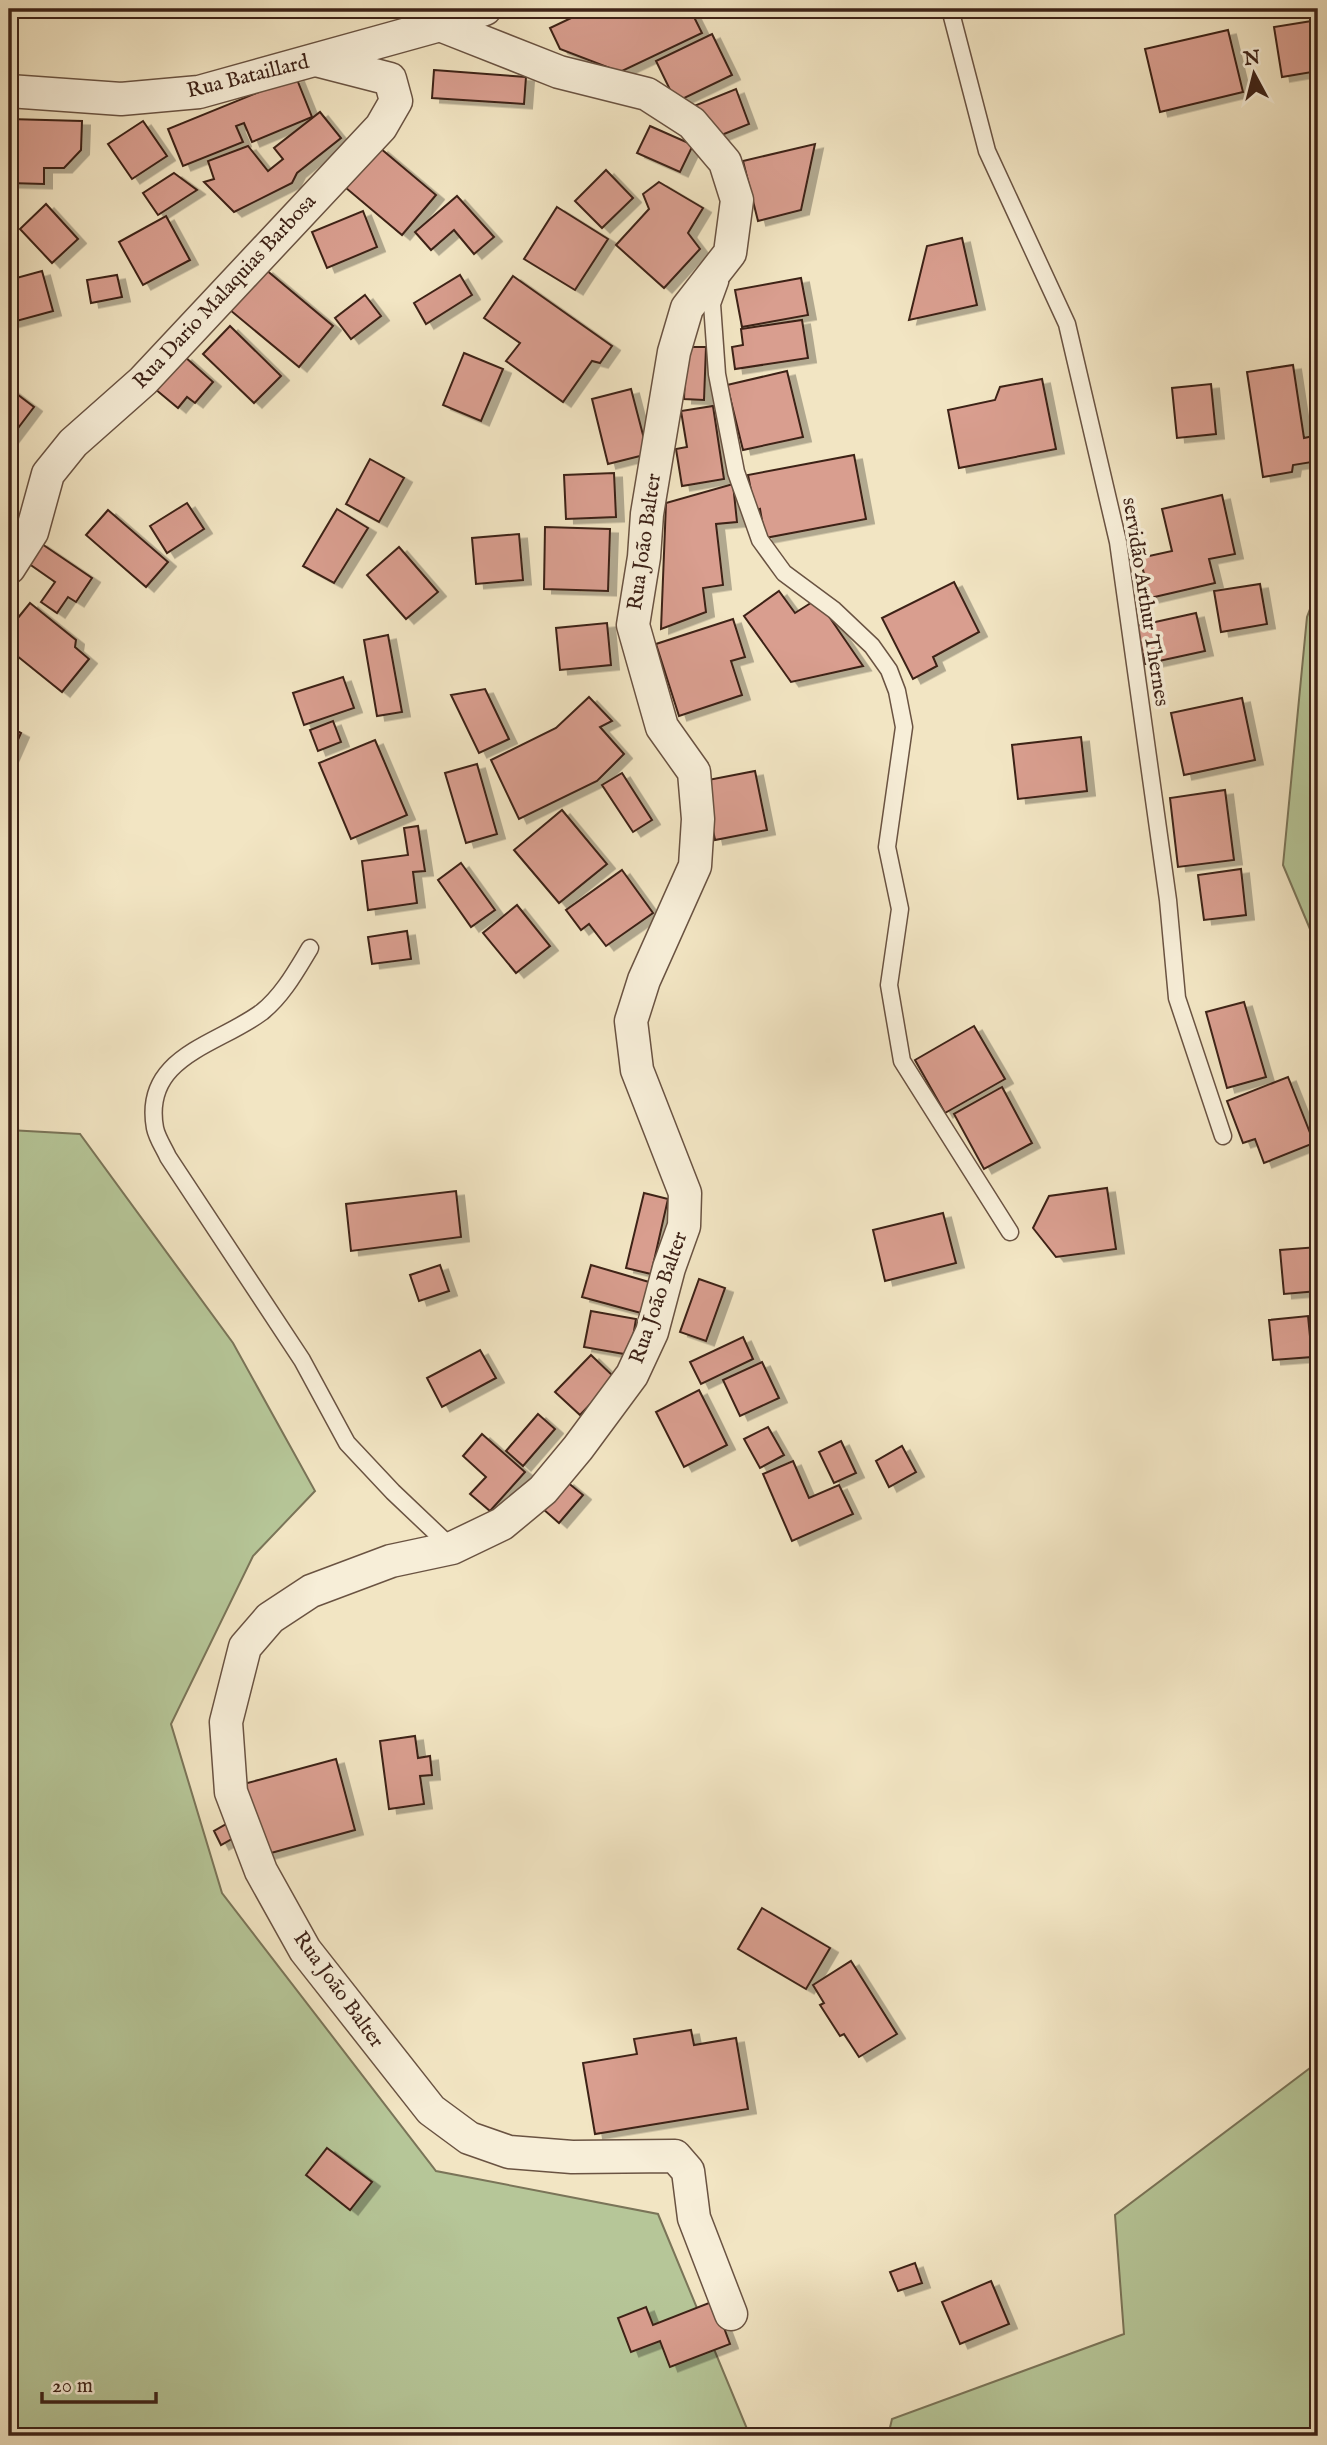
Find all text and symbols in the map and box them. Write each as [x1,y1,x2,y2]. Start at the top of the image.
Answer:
north arrow [1218,38,1288,108]
text: N [1242,46,1262,72]
street label: Rua Bataillard [184,49,313,105]
street label: Rua Dario Malaquias Barbosa [128,188,323,395]
street label: Rua João Balter [622,472,668,612]
street label: servidão Arthur Thernes [1115,496,1175,708]
street label: Rua João Balter [624,1228,694,1368]
street label: Rua João Balter [287,1926,390,2054]
scale bar [42,2361,156,2405]
text: 20 m [52,2373,93,2400]

